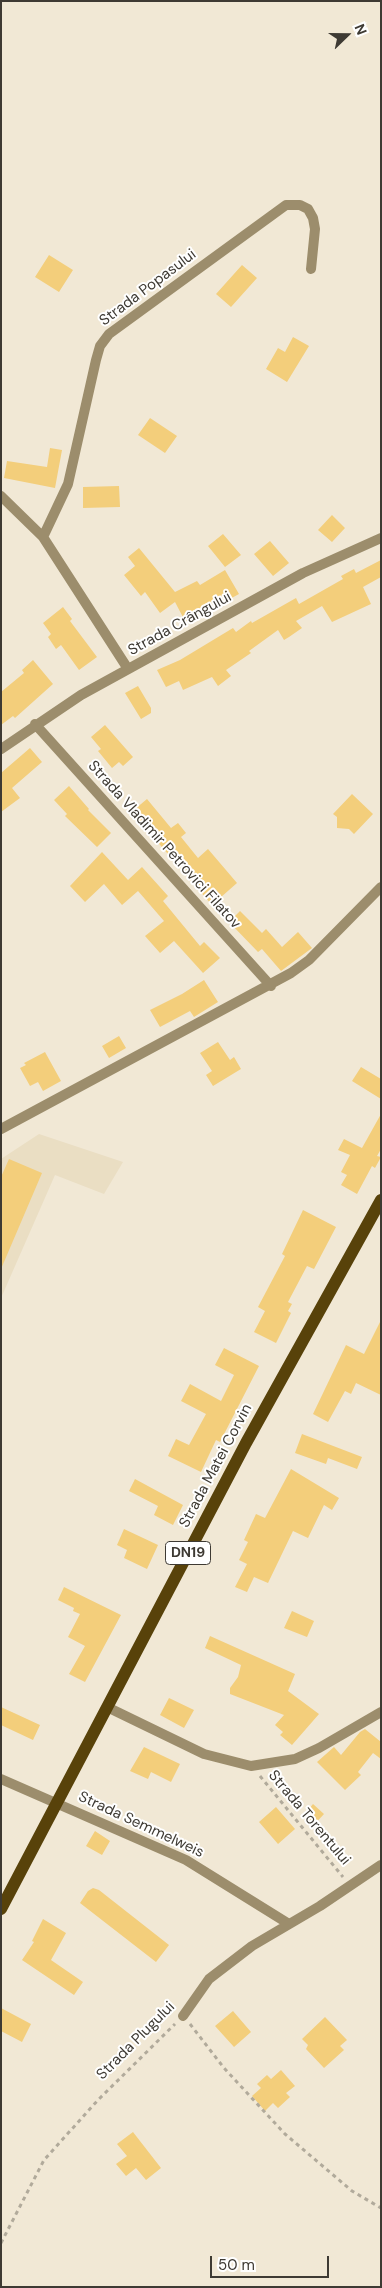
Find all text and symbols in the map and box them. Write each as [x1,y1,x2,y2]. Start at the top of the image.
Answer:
north arrow [322,10,372,60]
text: N [351,21,371,37]
street label: Strada Popasului [96,246,200,330]
street label: Strada Crângului [125,588,235,660]
street label: Strada Vladimir Petrovici Filatov [84,757,244,933]
street label: Strada Matei Corvin [176,1401,256,1531]
road number: DN19 [166,1542,210,1565]
street label: Strada Torentului [264,1767,354,1869]
street label: Strada Semmelweis [75,1788,207,1862]
street label: Strada Plugului [93,1998,179,2084]
scale bar [212,2246,331,2278]
text: 50 m [218,2255,255,2275]

